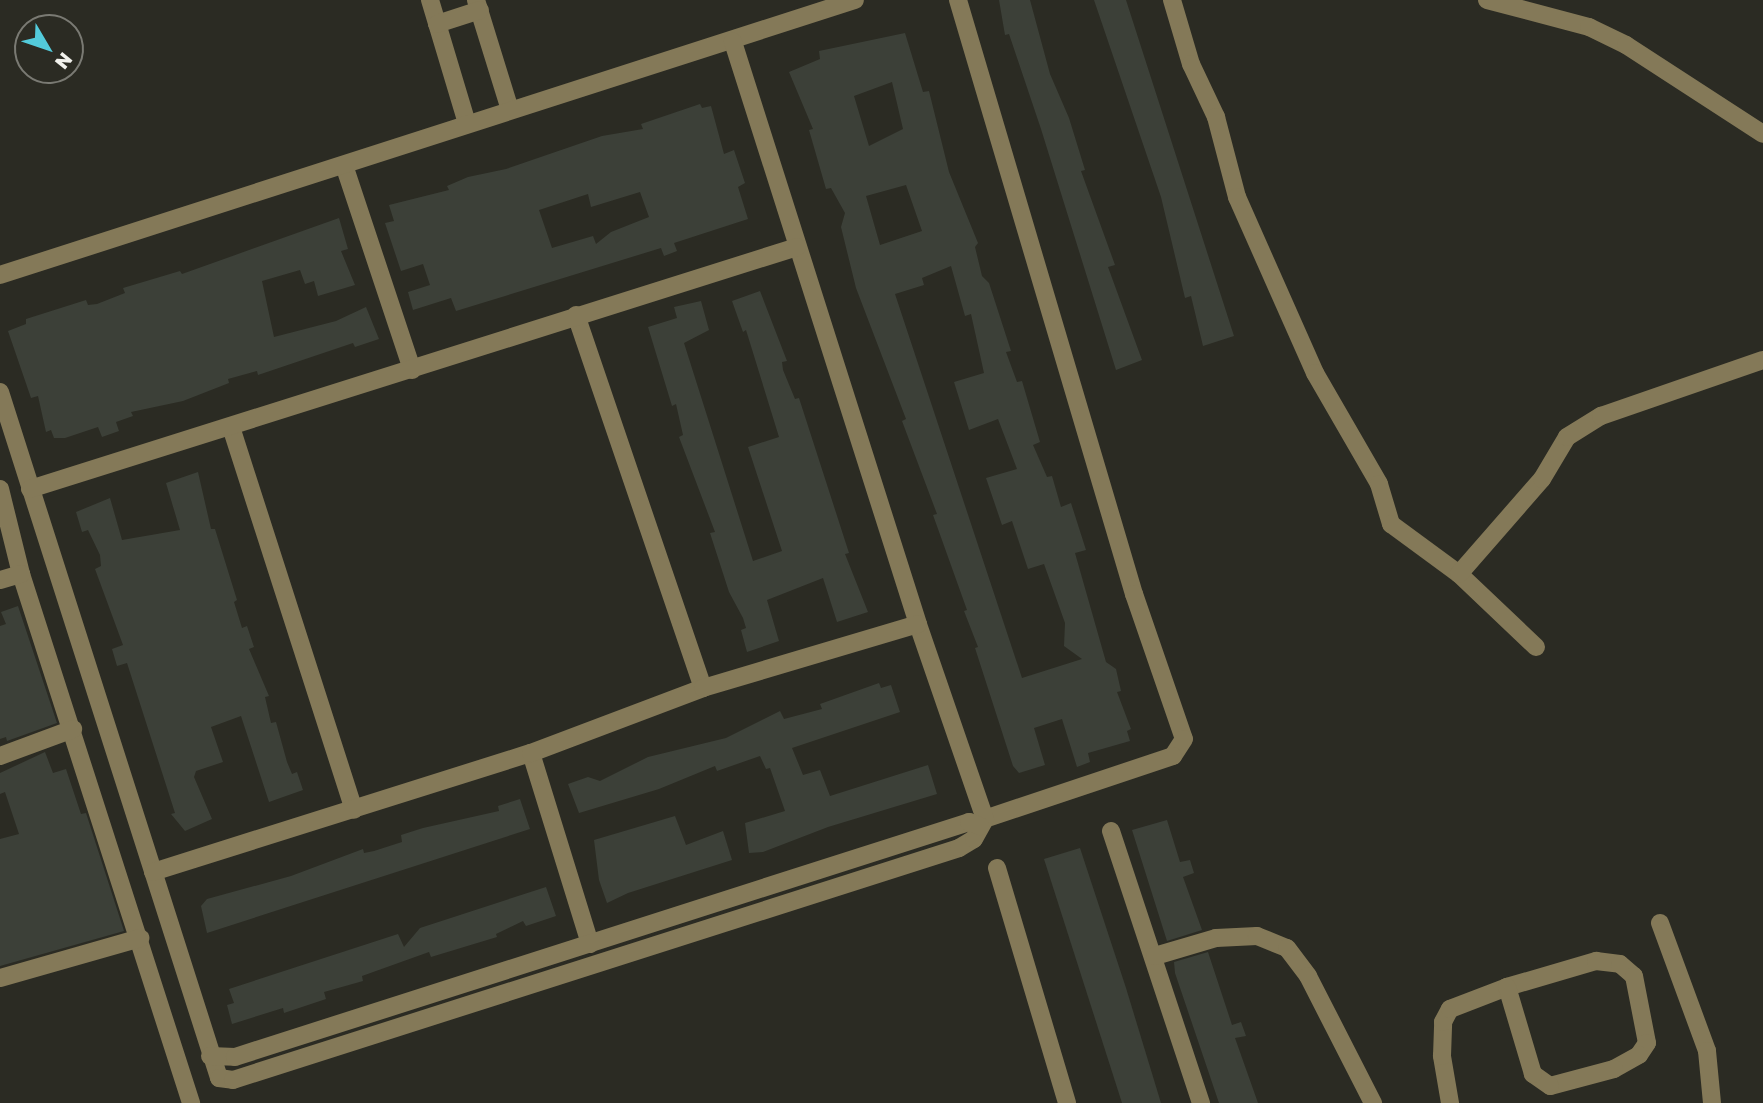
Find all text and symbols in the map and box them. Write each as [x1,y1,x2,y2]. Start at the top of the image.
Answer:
north arrow [14,14,84,84]
text: N [51,48,78,74]

